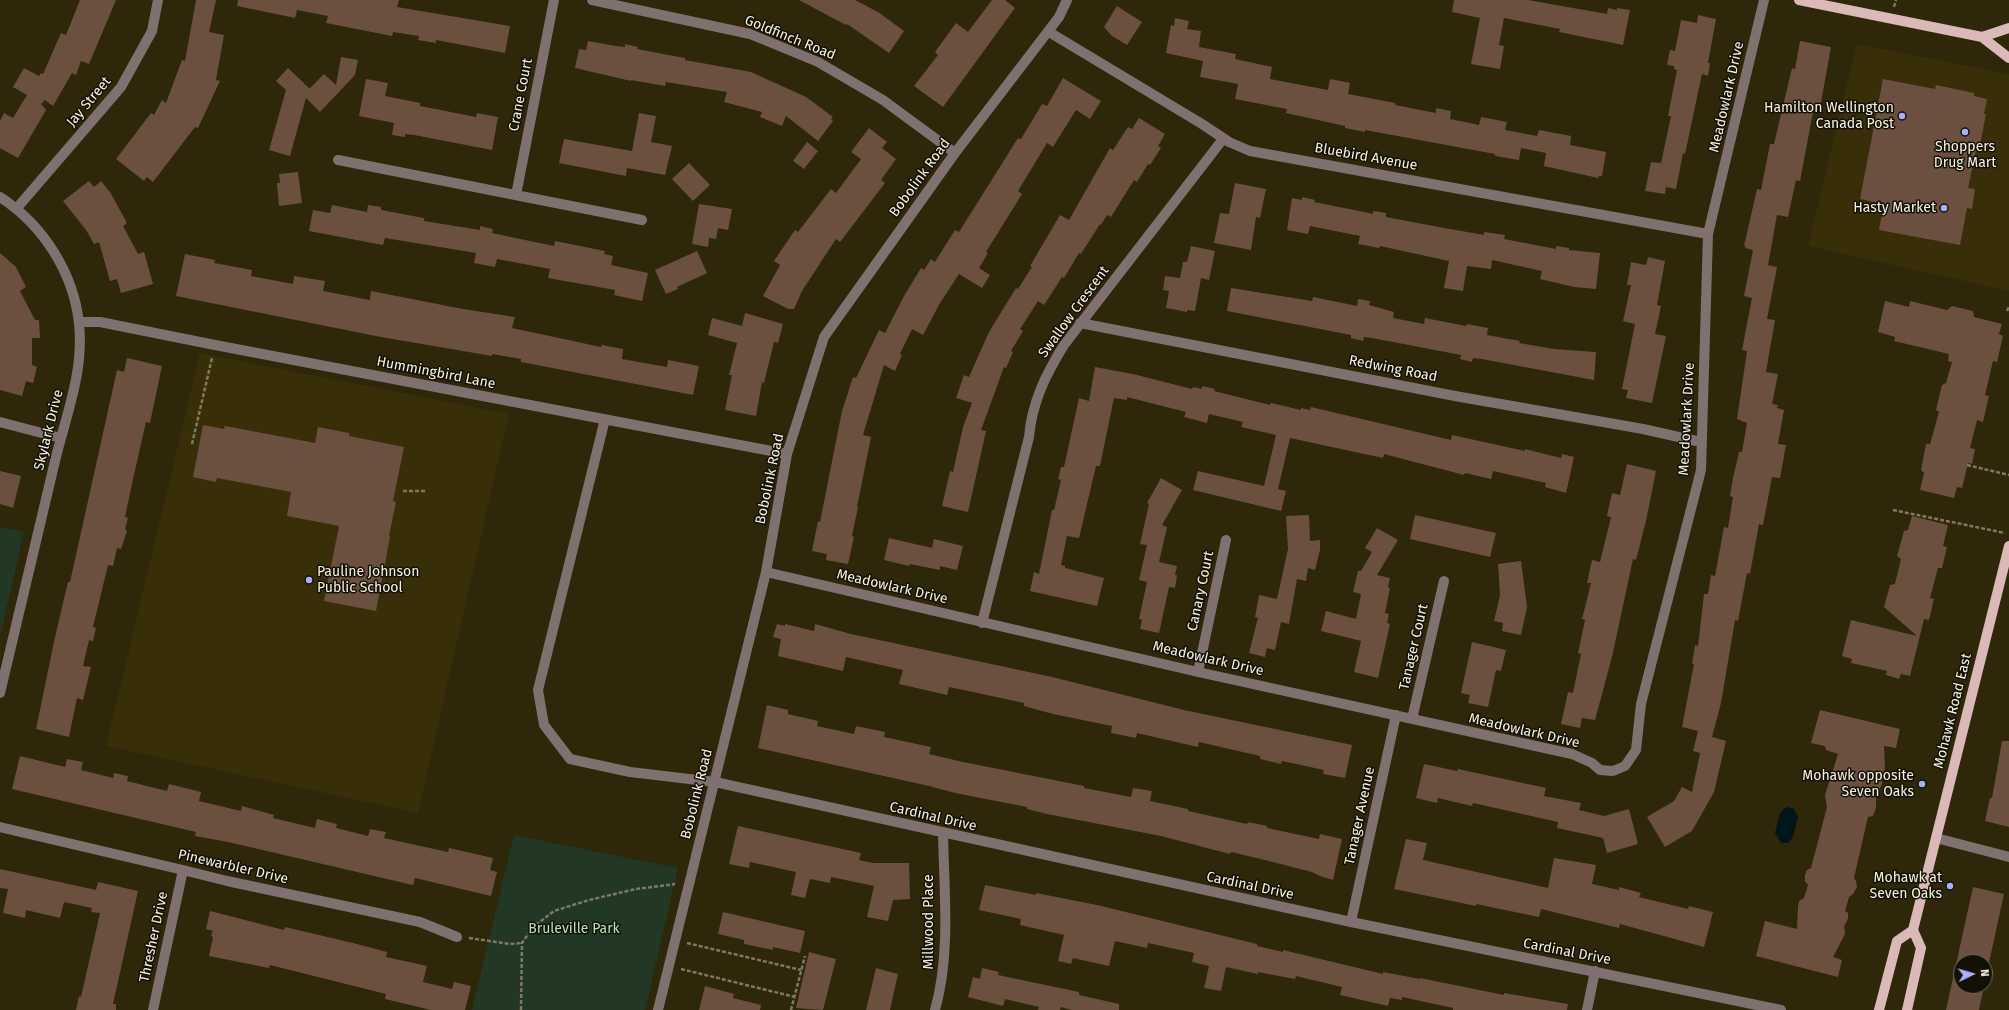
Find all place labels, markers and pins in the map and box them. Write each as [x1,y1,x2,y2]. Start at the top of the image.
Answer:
place label: Hamilton Wellington Canada Post [1764,100,1894,132]
marker: Hamilton Wellington Canada Post [1897,111,1907,121]
marker: Shoppers Drug Mart [1960,127,1970,137]
place label: Shoppers Drug Mart [1934,139,1996,172]
place label: Hasty Market [1853,200,1936,216]
marker: Hasty Market [1939,203,1949,213]
place label: Pauline Johnson Public School [317,564,419,596]
marker: Pauline Johnson Public School [304,575,314,585]
place label: Mohawk opposite Seven Oaks [1802,768,1914,800]
marker: Mohawk opposite Seven Oaks [1917,779,1927,789]
place label: Mohawk at Seven Oaks [1870,870,1942,902]
marker: Mohawk at Seven Oaks [1945,881,1955,891]

